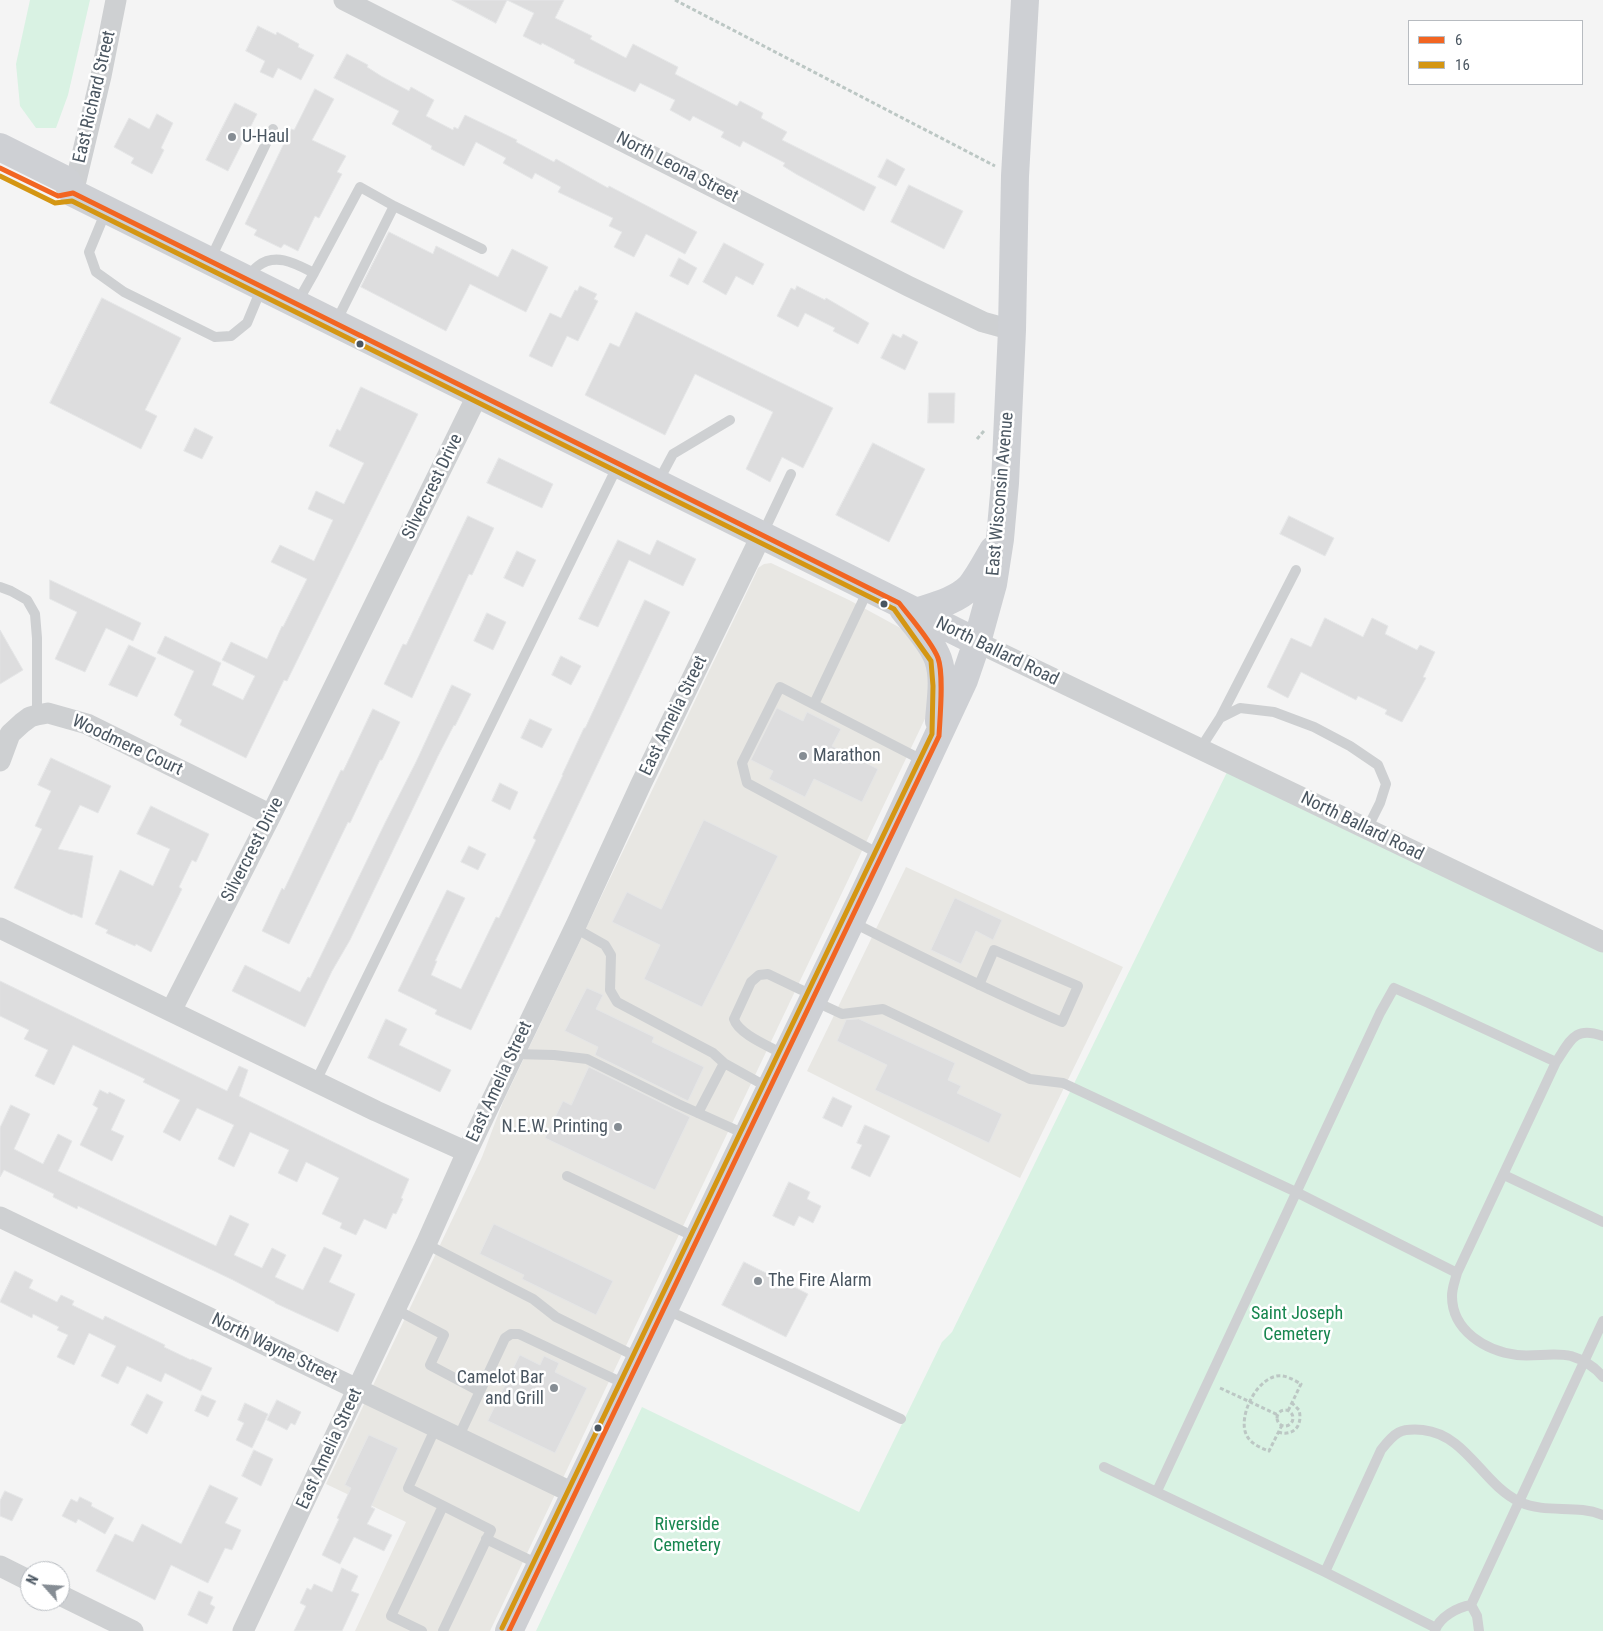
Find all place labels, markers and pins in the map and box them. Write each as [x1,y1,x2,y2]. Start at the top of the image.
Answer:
place label: U-Haul [242,126,289,148]
marker: U-Haul [226,131,238,143]
unlabelled marker [355,339,365,349]
unlabelled marker [879,599,889,609]
place label: Marathon [813,745,881,767]
marker: Marathon [797,750,809,762]
place label: N.E.W. Printing [502,1116,608,1138]
marker: N.E.W. Printing [612,1121,624,1133]
place label: The Fire Alarm [768,1270,871,1292]
marker: The Fire Alarm [752,1275,764,1287]
place label: Camelot Bar and Grill [457,1367,544,1410]
marker: Camelot Bar and Grill [548,1382,560,1394]
unlabelled marker [593,1423,603,1433]

